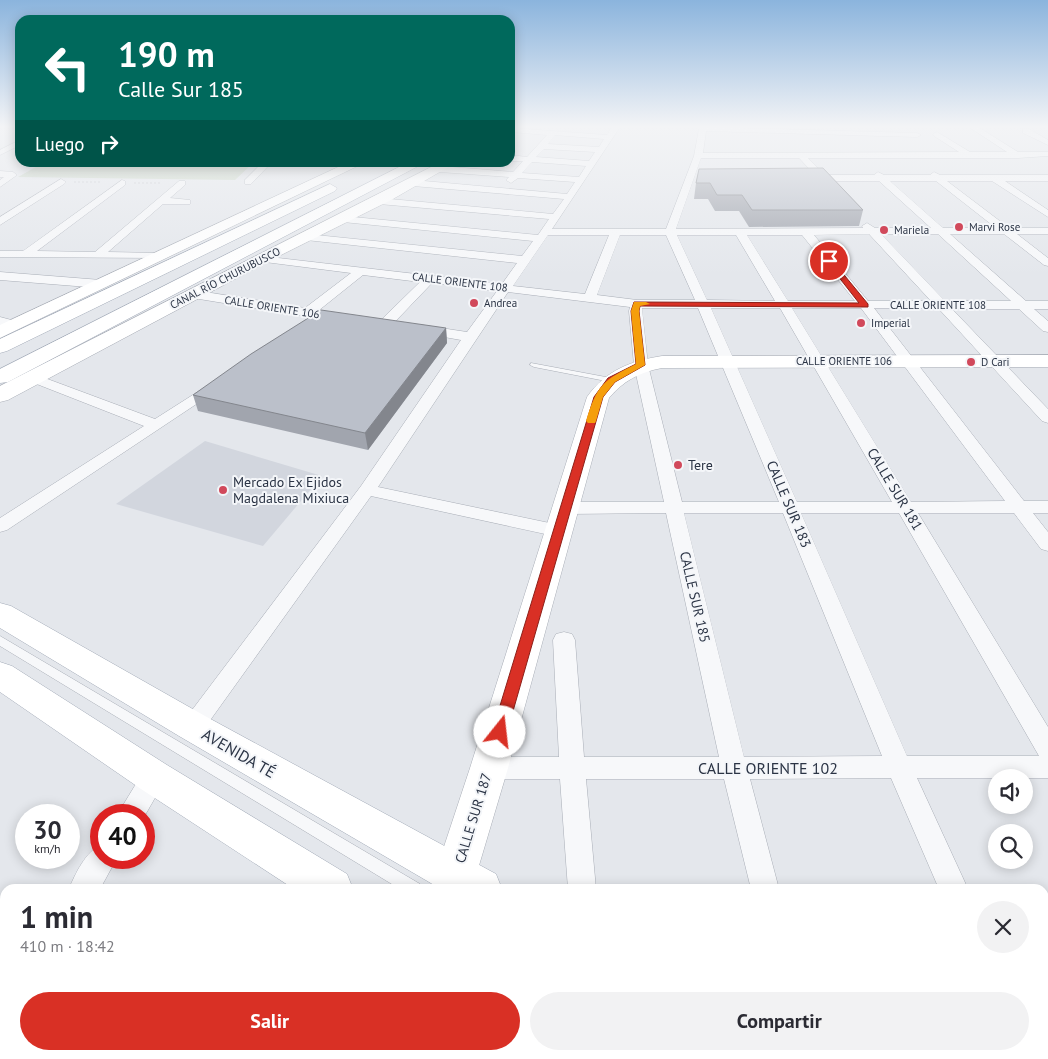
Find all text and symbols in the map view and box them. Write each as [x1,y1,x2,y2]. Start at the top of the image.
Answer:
text: 190 m [118,31,215,77]
icon: left [35,35,100,100]
text: Calle Sur 185 [118,75,244,103]
icon: right [95,130,123,158]
text: Luego [35,132,85,156]
place label: Marvi Rose [969,220,1021,234]
marker: Marvi Rose [953,221,965,233]
place label: Mariela [894,223,929,237]
marker: Mariela [878,224,890,236]
pin [808,240,850,282]
street label: CANAL RÍO CHURUBUSCO [167,244,283,312]
icon: arrive [815,247,843,275]
street label: CALLE ORIENTE 108 [411,269,509,295]
street label: CALLE ORIENTE 106 [223,293,321,321]
place label: Andrea [484,296,517,310]
marker: Andrea [468,297,480,309]
street label: CALLE ORIENTE 108 [890,298,986,312]
place label: Imperial [871,316,911,330]
marker: Imperial [855,317,867,329]
street label: CALLE ORIENTE 106 [796,354,892,368]
place label: D Cari [981,355,1009,369]
marker: D Cari [965,356,977,368]
street label: CALLE SUR 181 [863,444,927,534]
place label: Tere [688,456,713,474]
street label: CALLE SUR 183 [763,458,815,550]
marker: Tere [672,459,684,471]
place label: Mercado Ex Ejidos Magdalena Mixiuca [233,473,349,507]
marker: Mercado Ex Ejidos Magdalena Mixiuca [217,484,229,496]
street label: CALLE SUR 185 [676,550,714,644]
position arrow [473,705,525,757]
street label: AVENIDA TÉ [199,724,279,782]
street label: CALLE ORIENTE 102 [698,758,838,778]
map controls [988,769,1033,869]
button: sound [988,769,1033,814]
street label: CALLE SUR 187 [451,771,495,865]
speed limit sign: 40 [90,804,155,869]
text: 30 [33,814,62,846]
button: search [988,824,1033,869]
text: km/h [34,841,61,856]
text: 1 min [20,897,93,936]
button: close [977,901,1029,953]
text: 410 m · 18:42 [20,936,115,956]
button: Salir [20,992,520,1050]
button: Compartir [530,992,1029,1050]

